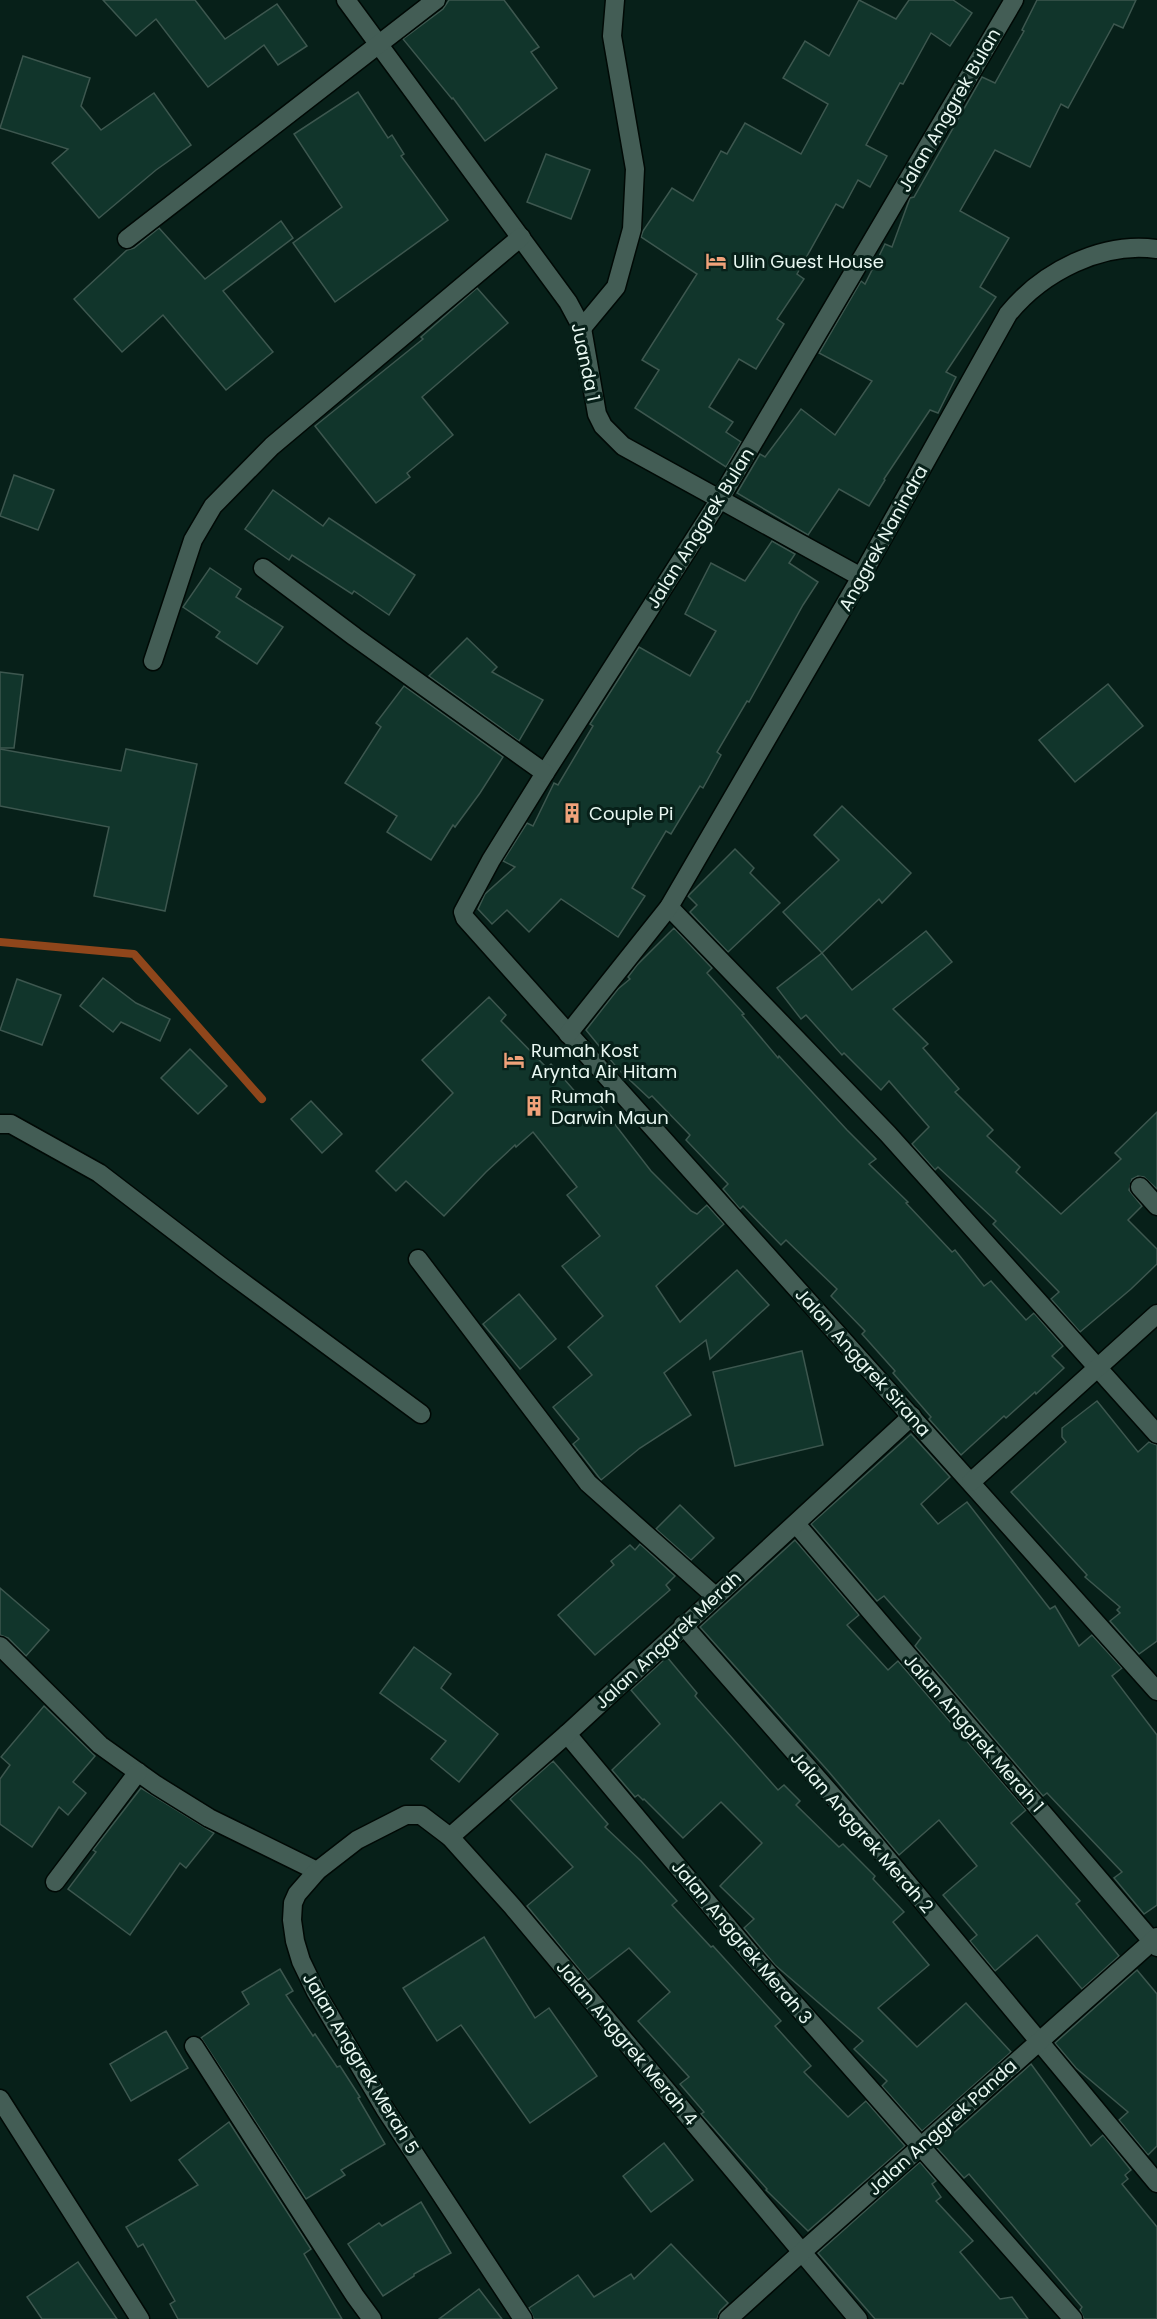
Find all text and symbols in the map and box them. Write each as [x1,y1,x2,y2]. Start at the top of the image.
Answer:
street label: Jalan Anggrek Bulan [892,24,1006,196]
hotel icon: Ulin Guest House [704,249,728,273]
place label: Ulin Guest House [733,249,884,274]
street label: Juanda 1 [565,320,607,404]
street label: Jalan Anggrek Bulan [640,443,760,613]
street label: Anggrek Nanindra [832,461,934,615]
building icon: Couple Pi [560,801,584,825]
place label: Couple Pi [589,801,673,826]
place label: Rumah Kost Arynta Air Hitam [531,1038,677,1084]
hotel icon: Rumah Kost Arynta Air Hitam [502,1048,526,1072]
place label: Rumah Darwin Maun [551,1084,669,1130]
building icon: Rumah Darwin Maun [522,1094,546,1118]
street label: Jalan Anggrek Sirana [789,1282,937,1442]
street label: Jalan Anggrek Merah [589,1566,747,1714]
street label: Jalan Anggrek Merah 1 [898,1648,1050,1818]
street label: Jalan Anggrek Merah 2 [785,1746,939,1918]
street label: Jalan Anggrek Merah 3 [666,1855,818,2029]
street label: Jalan Anggrek Merah 4 [551,1955,703,2131]
street label: Jalan Anggrek Merah 5 [297,1968,425,2158]
street label: Jalan Anggrek Panda [862,2053,1022,2201]

